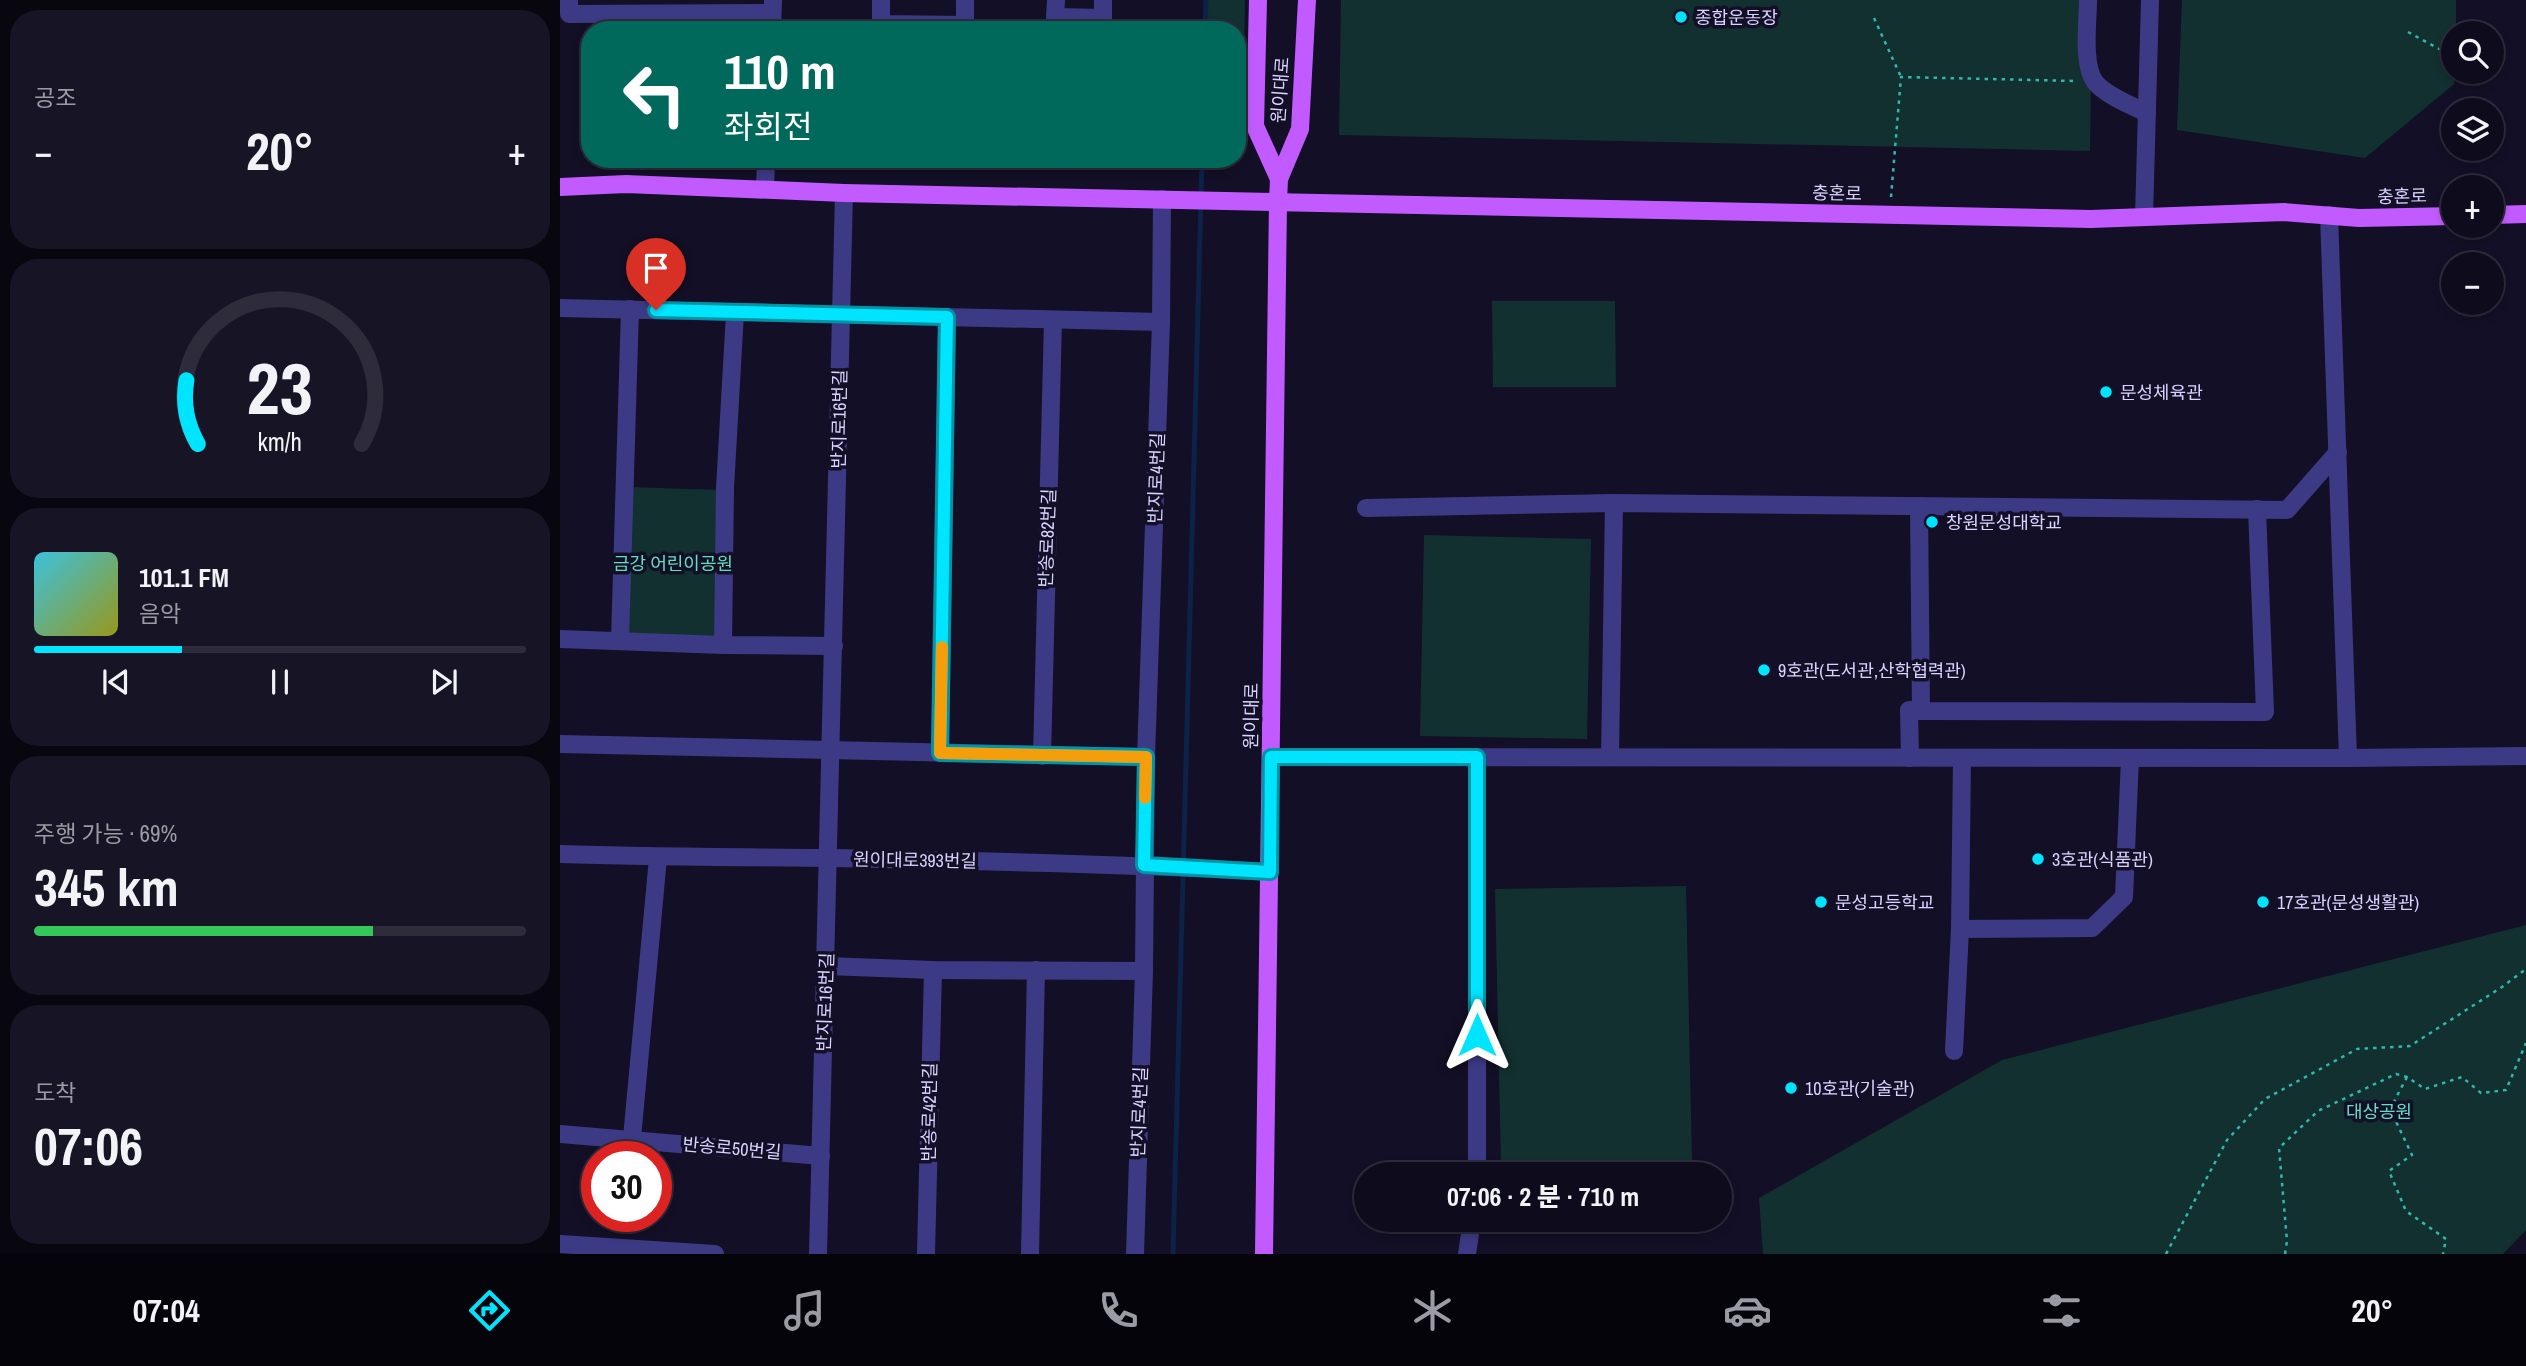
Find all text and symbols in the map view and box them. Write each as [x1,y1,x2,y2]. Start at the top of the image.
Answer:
place label: 종합운동장 [1695,5,1778,30]
marker: 종합운동장 [1673,9,1689,25]
map controls [2441,21,2504,315]
button: search [2441,21,2504,84]
text: 110 m [724,38,836,104]
icon: left [609,49,700,140]
street label: 원이대로 [1265,56,1295,124]
text: 공조 [34,82,76,113]
button: layers [2441,98,2504,161]
text: 좌회전 [724,105,812,148]
text: 20° [246,116,314,186]
text: − [34,126,52,177]
text: + [508,126,526,177]
button: + [2441,175,2504,238]
street label: 충혼로 [1812,180,1862,206]
street label: 충혼로 [2377,183,2427,209]
pin [626,238,686,310]
icon: arrive [637,249,675,287]
button: − [2441,252,2504,315]
text: 23 [247,340,313,438]
street label: 반지로16번길 [826,369,852,469]
place label: 문성체육관 [2120,380,2203,405]
marker: 문성체육관 [2098,384,2114,400]
text: km/h [258,425,302,459]
street label: 반지로4번길 [1142,432,1170,524]
street label: 반송로82번길 [1033,488,1061,588]
place label: 창원문성대학교 [1946,510,2062,535]
marker: 창원문성대학교 [1924,514,1940,530]
park label: 금강 어린이공원 [613,551,733,576]
text: 101.1 FM [139,560,229,595]
text: 음악 [139,598,181,629]
place label: 9호관(도서관,산학협력관) [1778,658,1966,683]
marker: 9호관(도서관,산학협력관) [1756,662,1772,678]
icon: previous [97,663,135,701]
icon: pause [261,663,299,701]
icon: next [425,663,463,701]
street label: 원이대로 [1238,683,1264,749]
text: 주행 가능 · 69% [34,818,177,849]
street label: 원이대로393번길 [853,846,977,874]
place label: 3호관(식품관) [2052,847,2153,872]
marker: 3호관(식품관) [2030,851,2046,867]
text: 345 km [34,852,179,922]
place label: 문성고등학교 [1835,890,1934,915]
place label: 17호관(문성생활관) [2277,890,2419,915]
marker: 문성고등학교 [1813,894,1829,910]
marker: 17호관(문성생활관) [2255,894,2271,910]
street label: 반지로16번길 [811,952,839,1052]
position arrow [1440,998,1514,1072]
street label: 반송로42번길 [916,1062,942,1162]
street label: 반지로4번길 [1125,1066,1153,1158]
place label: 10호관(기술관) [1805,1076,1914,1101]
text: 도착 [34,1077,76,1108]
marker: 10호관(기술관) [1783,1080,1799,1096]
park label: 대상공원 [2346,1099,2412,1124]
text: 07:06 [34,1111,143,1181]
street label: 반송로50번길 [681,1131,783,1165]
speed limit sign: 30 [581,1141,672,1232]
text: 07:06 · 2 분 · 710 m [1447,1179,1639,1214]
icon: directions [465,1286,514,1335]
icon: music [780,1286,829,1335]
icon: phone [1094,1286,1143,1335]
icon: climate [1408,1286,1457,1335]
icon: car [1723,1286,1772,1335]
icon: filters [2037,1286,2086,1335]
text: 07:04 [133,1289,200,1332]
text: 20° [2351,1289,2393,1332]

